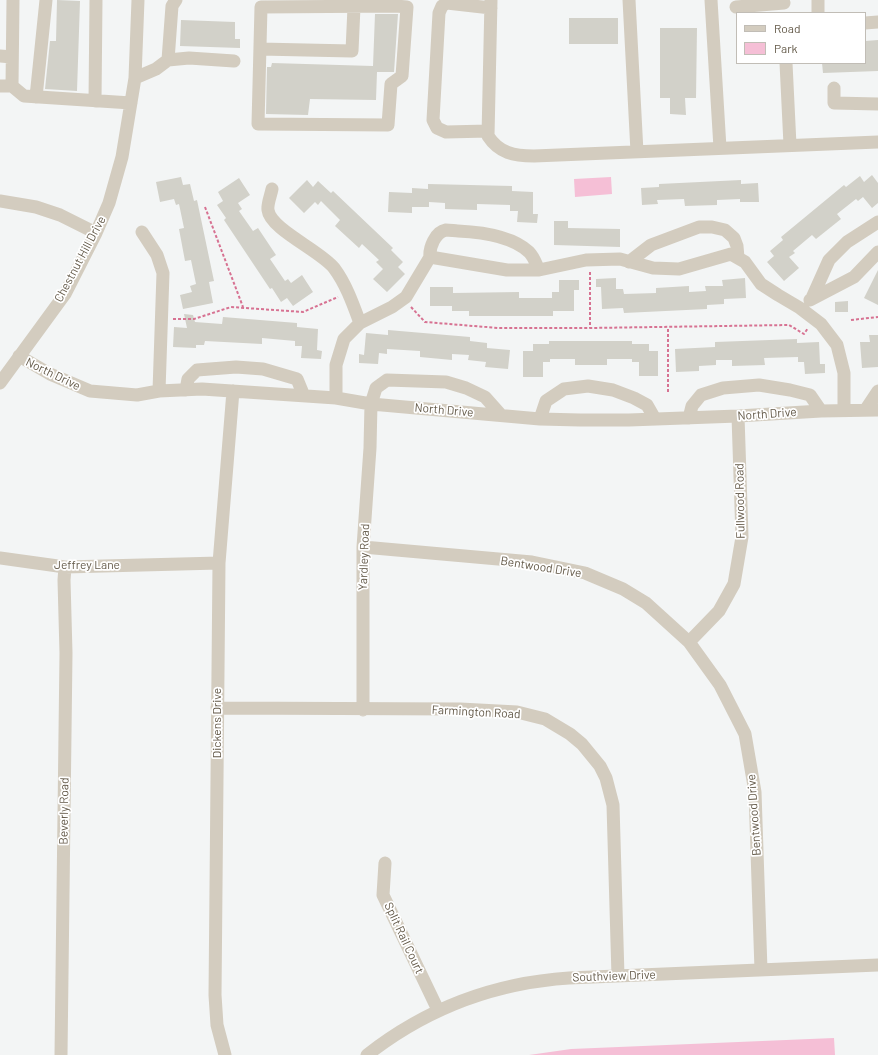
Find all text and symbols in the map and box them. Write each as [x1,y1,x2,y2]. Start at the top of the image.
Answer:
legend [736,12,866,64]
text: Road [774,21,801,35]
text: Park [774,41,798,55]
street label: Chestnut Hill Drive [51,214,109,304]
street label: North Drive [23,355,83,393]
street label: North Drive [414,400,474,420]
street label: North Drive [737,405,797,423]
street label: Fullwood Road [732,463,748,539]
street label: Yardley Road [356,523,372,591]
street label: Bentwood Drive [499,553,583,581]
street label: Jeffrey Lane [54,558,120,572]
street label: Dickens Drive [210,688,224,758]
street label: Farmington Road [431,702,521,722]
street label: Bentwood Drive [744,774,764,856]
street label: Beverly Road [56,777,72,845]
street label: Split Rail Court [381,900,427,976]
street label: Southview Drive [572,967,656,985]

